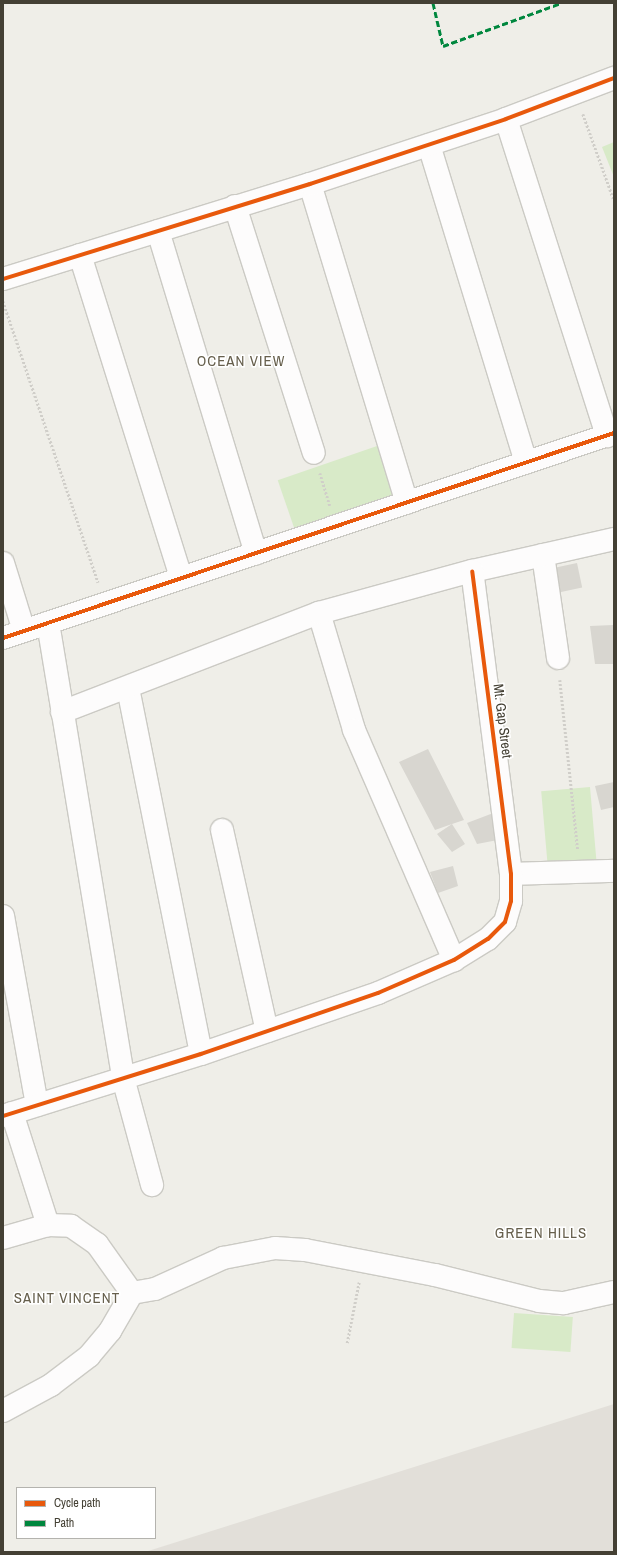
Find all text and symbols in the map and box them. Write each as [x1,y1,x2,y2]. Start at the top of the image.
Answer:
district label: OCEAN VIEW [197,352,285,370]
street label: Mt. Gap Street [490,683,516,759]
district label: GREEN HILLS [495,1224,587,1242]
district label: SAINT VINCENT [14,1289,120,1307]
legend [16,1487,156,1539]
text: Cycle path [54,1495,101,1511]
text: Path [54,1515,74,1531]

